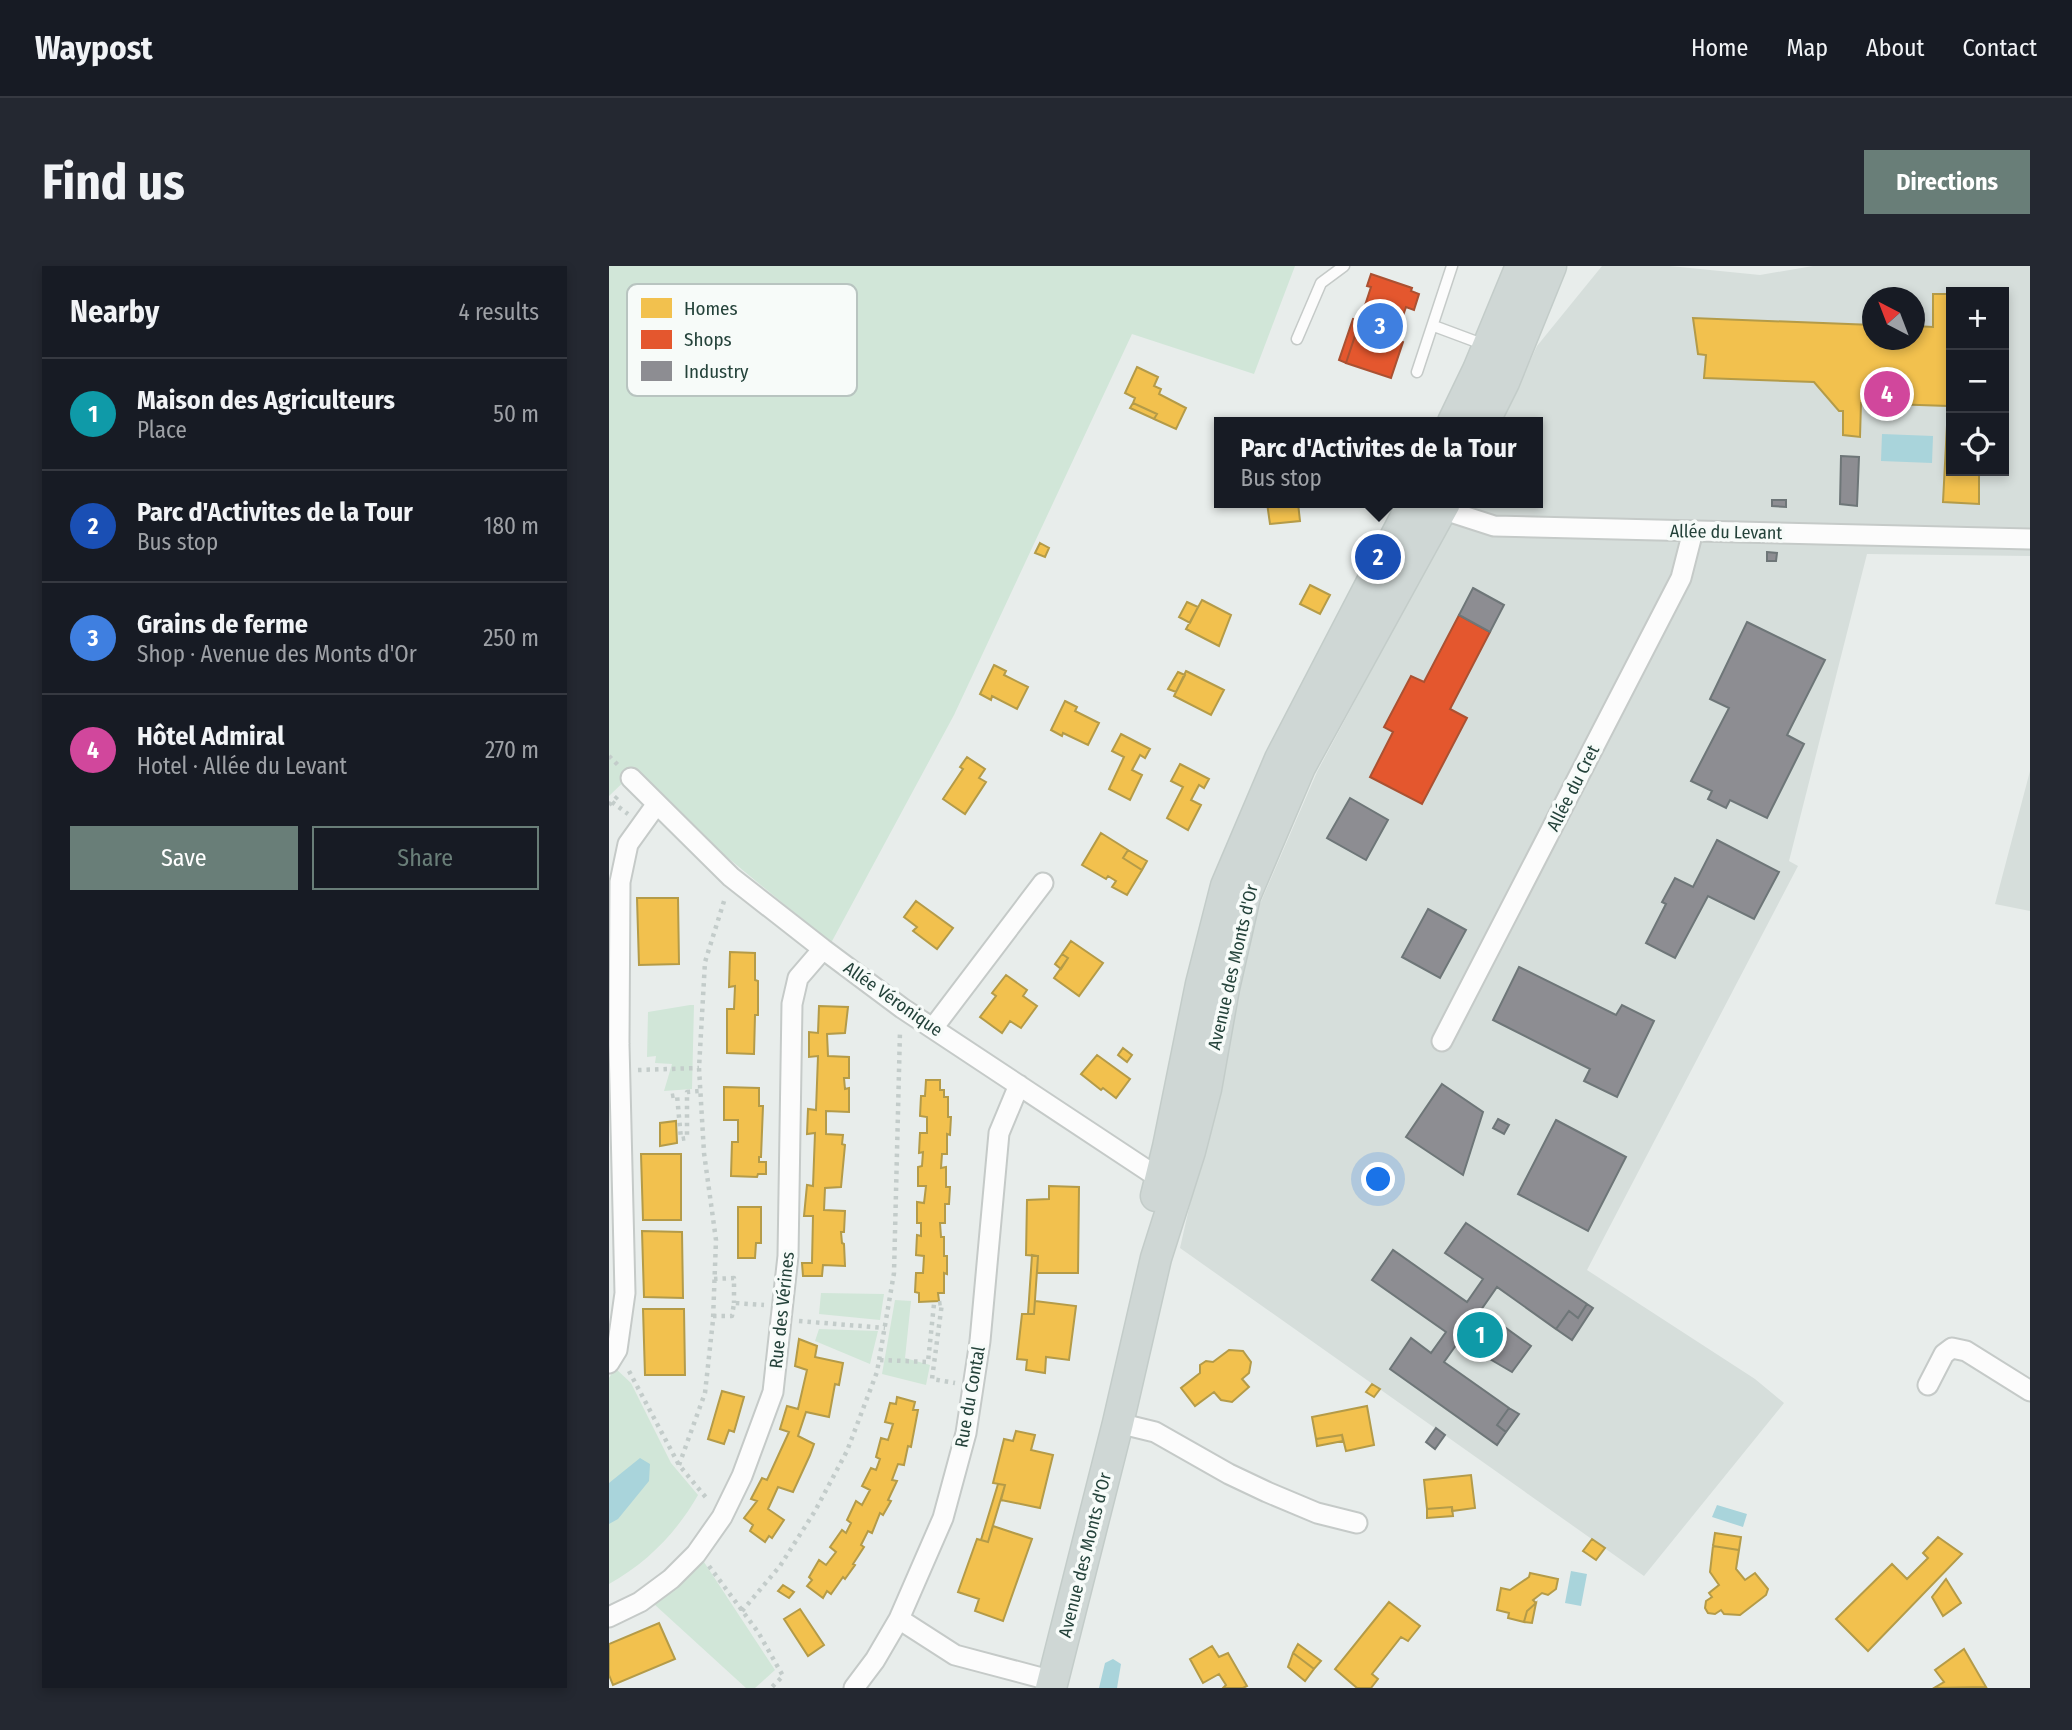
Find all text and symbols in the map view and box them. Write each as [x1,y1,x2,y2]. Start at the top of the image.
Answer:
text: Waypost [35,28,153,68]
text: Home [1691,34,1748,62]
text: Map [1786,34,1828,62]
text: About [1866,34,1924,62]
text: Contact [1962,34,2037,62]
button: Directions [1864,150,2030,214]
text: Find us [42,153,185,212]
legend [627,284,857,396]
north arrow [1862,287,1925,350]
map controls [1946,287,2009,476]
button: + [1946,287,2009,350]
text: Nearby [70,294,159,330]
text: Homes [684,297,738,320]
text: 4 results [458,298,539,326]
pin: 3 [1357,300,1403,352]
text: Shops [684,328,732,351]
button: − [1946,350,2009,413]
text: Industry [684,360,749,383]
pin: 4 [1864,368,1910,420]
text: Maison des Agriculteurs [137,385,395,416]
text: 1 [88,400,98,428]
text: 50 m [493,400,539,428]
button: locate [1946,413,2009,476]
text: Place [137,416,187,444]
popup [1214,417,1543,508]
text: Parc d'Activites de la Tour [1241,433,1516,464]
text: Bus stop [1241,464,1322,492]
text: Parc d'Activites de la Tour [137,497,413,528]
text: 2 [88,512,98,540]
text: 180 m [483,512,539,540]
street label: Allée du Levant [1670,520,1783,544]
text: Bus stop [137,528,218,556]
pin: 2 [1355,531,1401,583]
text: Grains de ferme [137,609,308,640]
text: 3 [88,624,98,652]
text: 250 m [483,624,539,652]
text: Shop · Avenue des Monts d'Or [137,640,417,668]
text: Hôtel Admiral [137,721,284,752]
text: 4 [87,736,99,764]
text: 270 m [485,736,539,764]
street label: Allée du Cret [1542,741,1604,835]
text: Hotel · Allée du Levant [137,752,347,780]
button: Save [70,826,298,890]
button: Share [312,826,539,890]
street label: Avenue des Monts d'Or [1203,881,1263,1052]
street label: Allée Véronique [839,957,947,1041]
your location [1361,1162,1395,1196]
street label: Rue des Vérines [765,1250,799,1369]
pin: 1 [1457,1309,1503,1361]
street label: Rue du Contal [950,1344,990,1449]
street label: Avenue des Monts d'Or [1054,1470,1116,1640]

